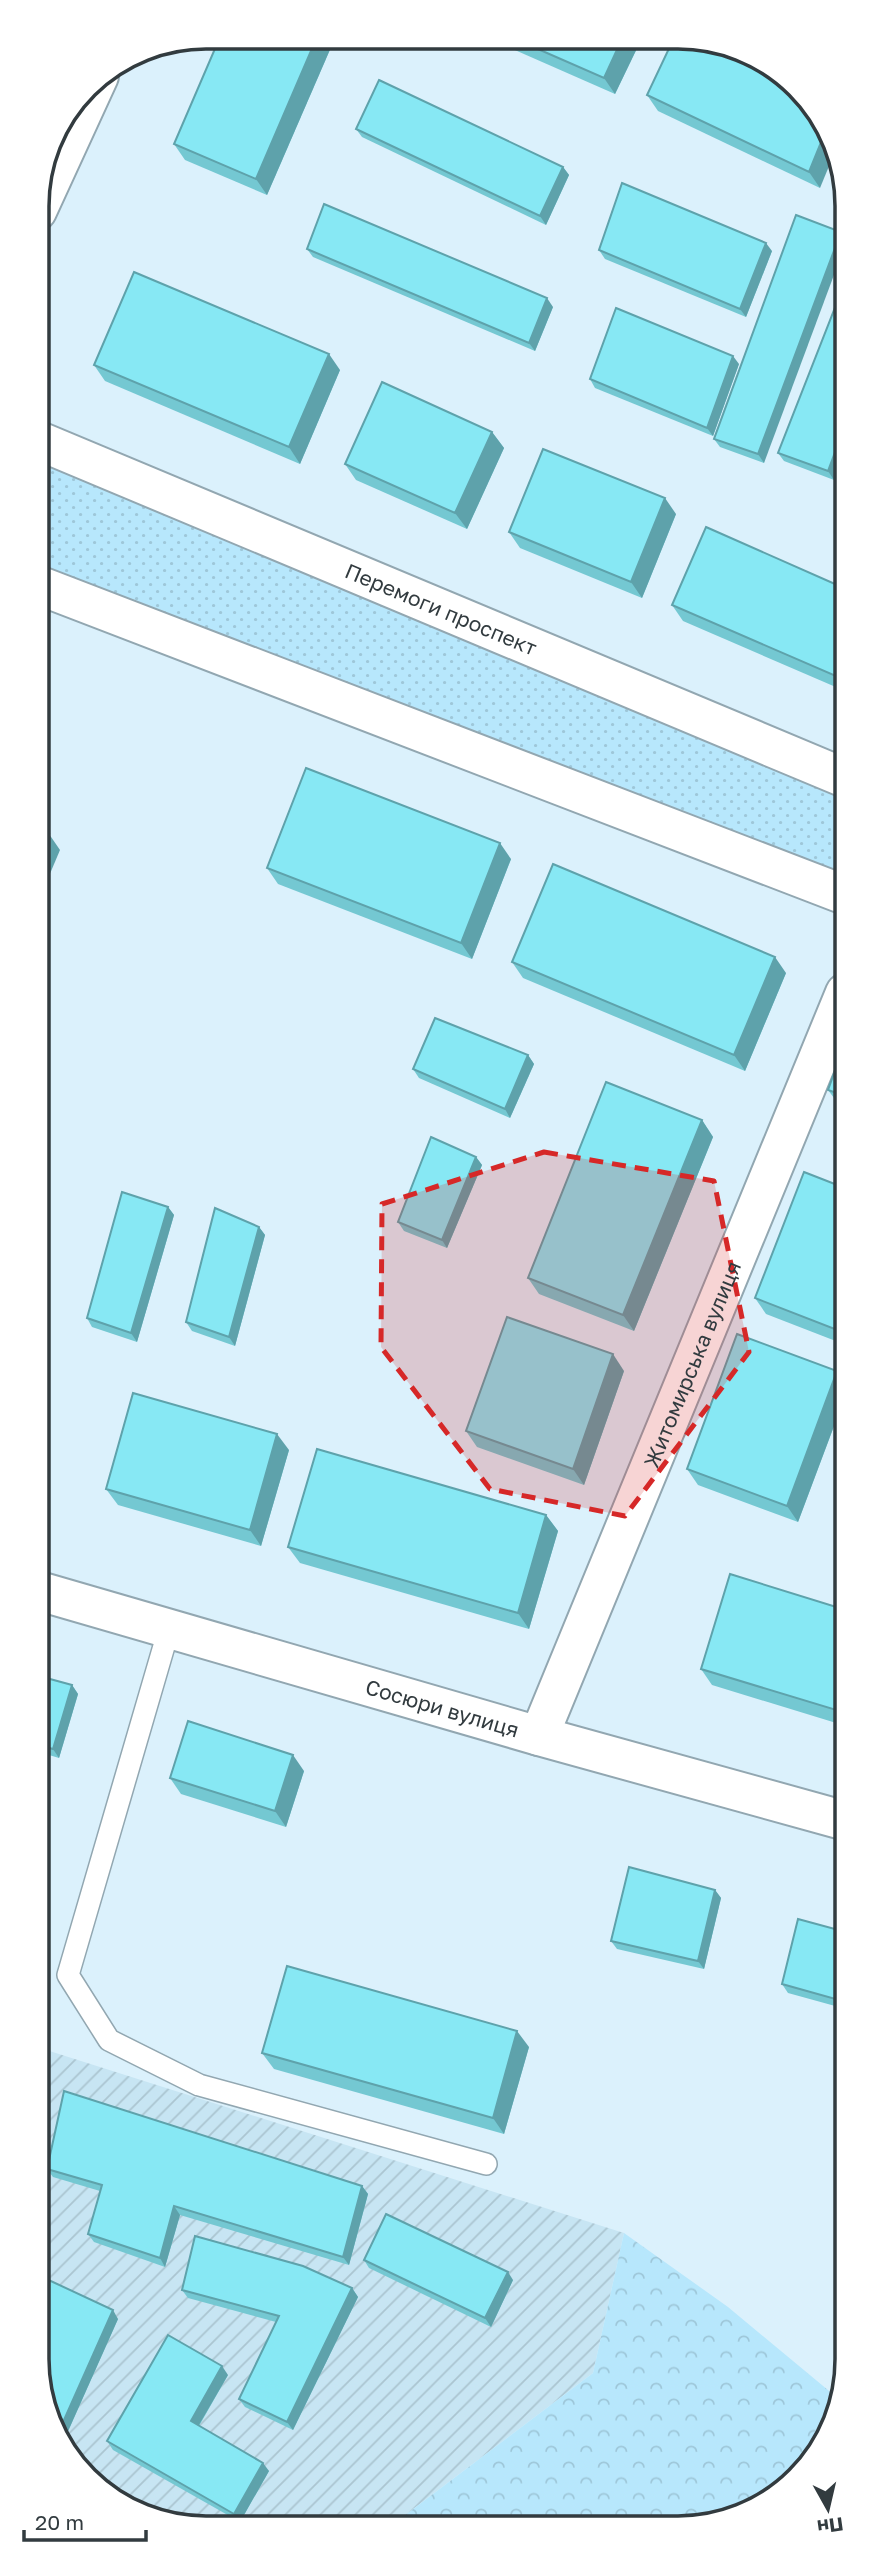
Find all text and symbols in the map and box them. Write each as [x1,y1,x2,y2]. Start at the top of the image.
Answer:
street label: Перемоги проспект [341,557,541,661]
street label: Житомирська вулиця [638,1257,746,1471]
street label: Сосюри вулиця [363,1673,522,1743]
north arrow [793,2474,863,2544]
scale bar [24,2498,147,2542]
text: 20 m [35,2509,84,2535]
text: Пн [816,2513,845,2540]

